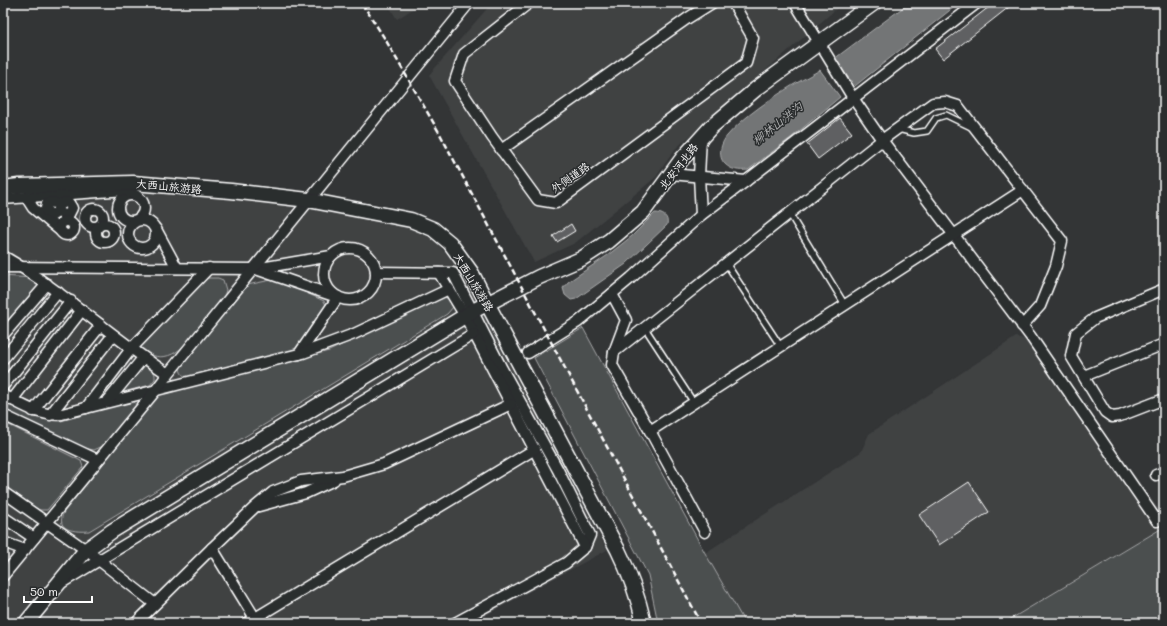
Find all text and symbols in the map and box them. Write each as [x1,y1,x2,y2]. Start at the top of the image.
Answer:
water label: 柳林山洪沟 [748,98,806,148]
street label: 北安河北路 [655,140,701,192]
street label: 外侧道路 [548,158,592,196]
street label: 大西山旅游路 [135,176,203,196]
street label: 大西山旅游路 [451,250,497,314]
scale bar [24,578,92,604]
text: 50 m [30,583,58,599]

